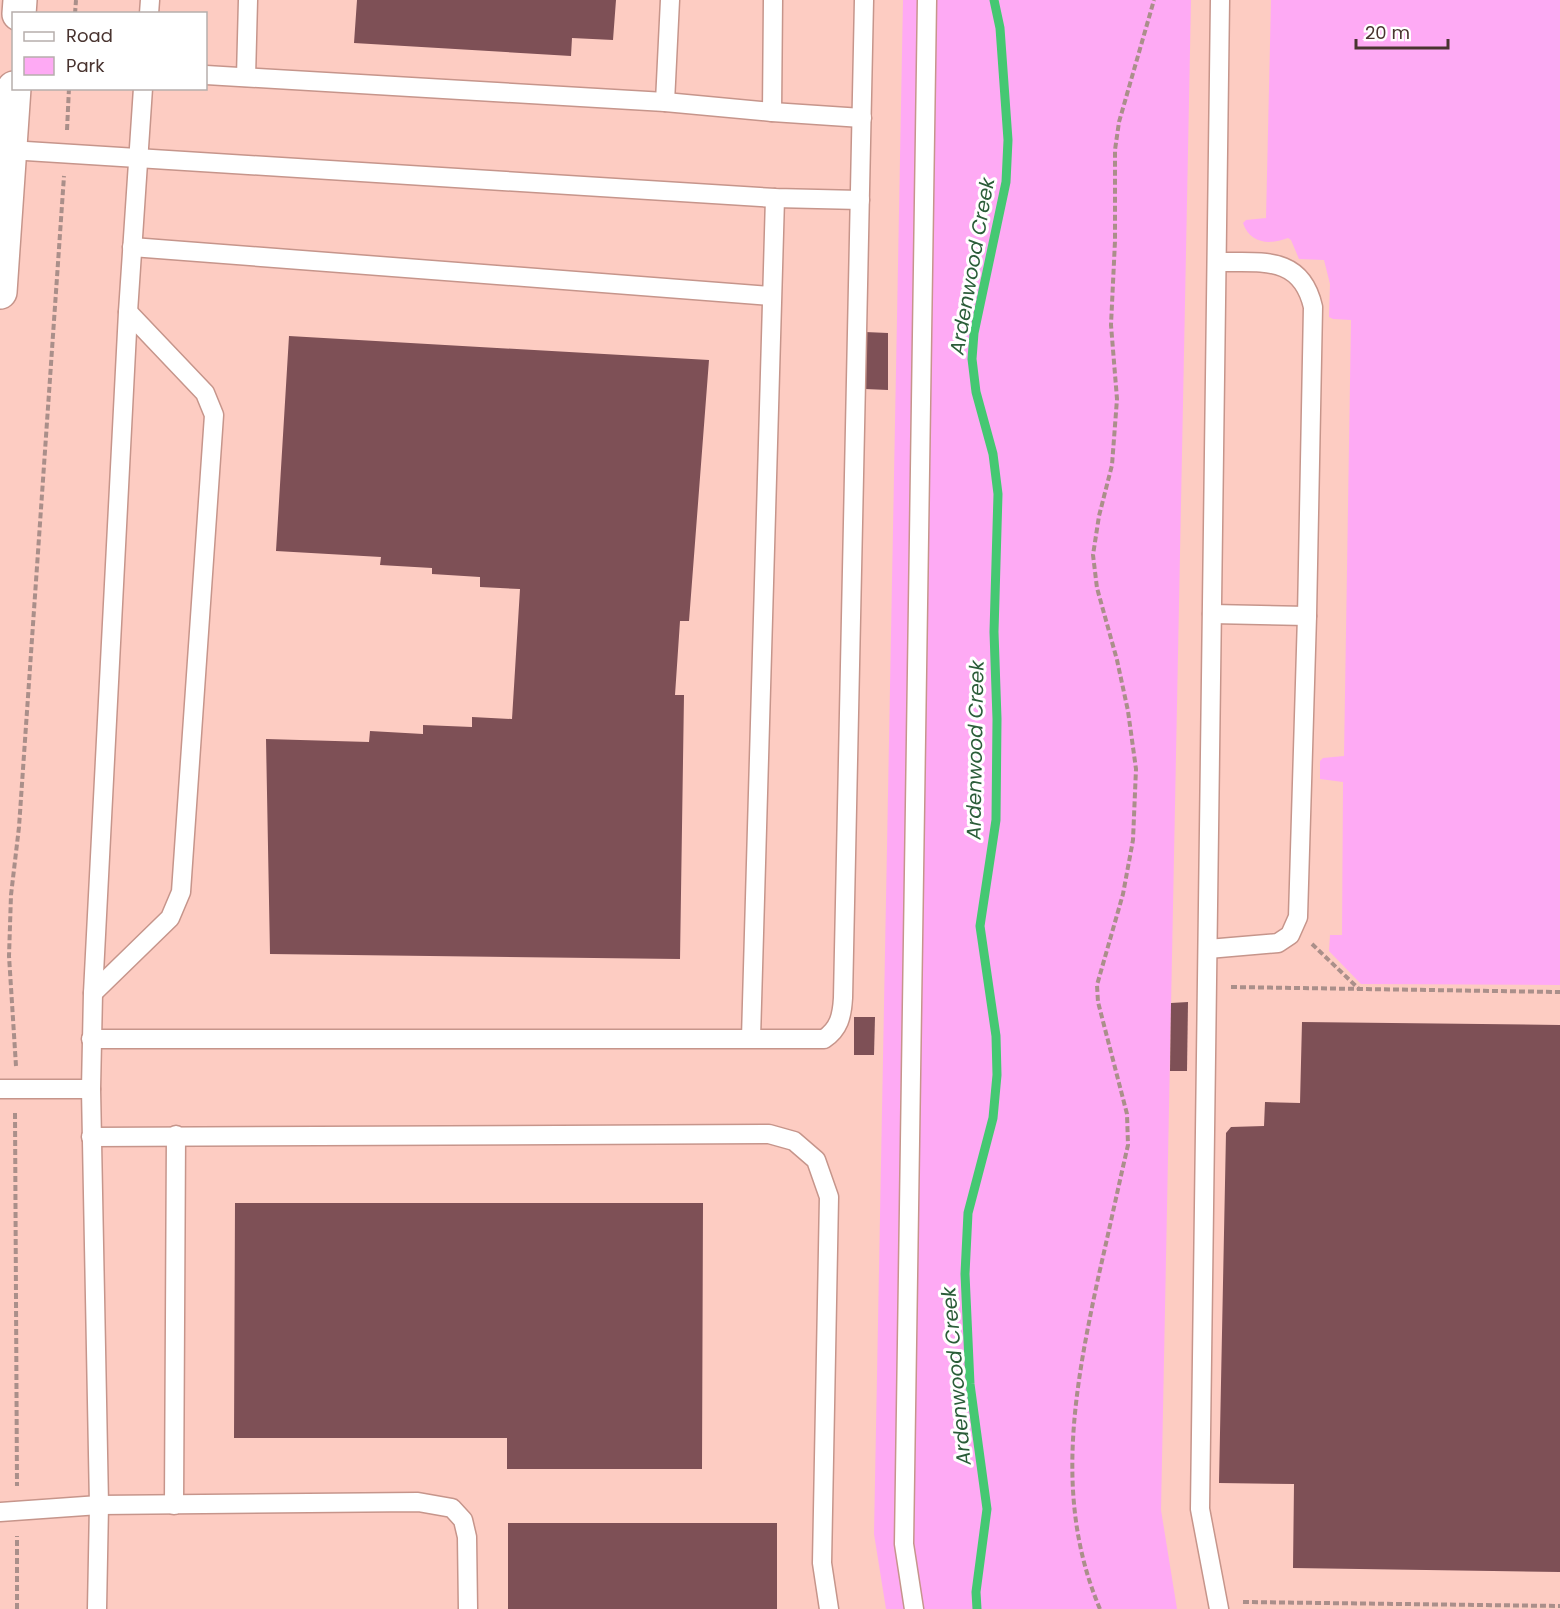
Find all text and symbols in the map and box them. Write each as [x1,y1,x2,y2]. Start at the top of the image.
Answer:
legend [12,12,207,90]
scale bar [1356,12,1448,50]
text: 20 m [1365,20,1410,45]
text: Road [66,23,113,48]
text: Park [66,53,105,78]
water label: Ardenwood Creek [942,174,1002,358]
water label: Ardenwood Creek [959,659,991,841]
water label: Ardenwood Creek [934,1284,978,1467]

